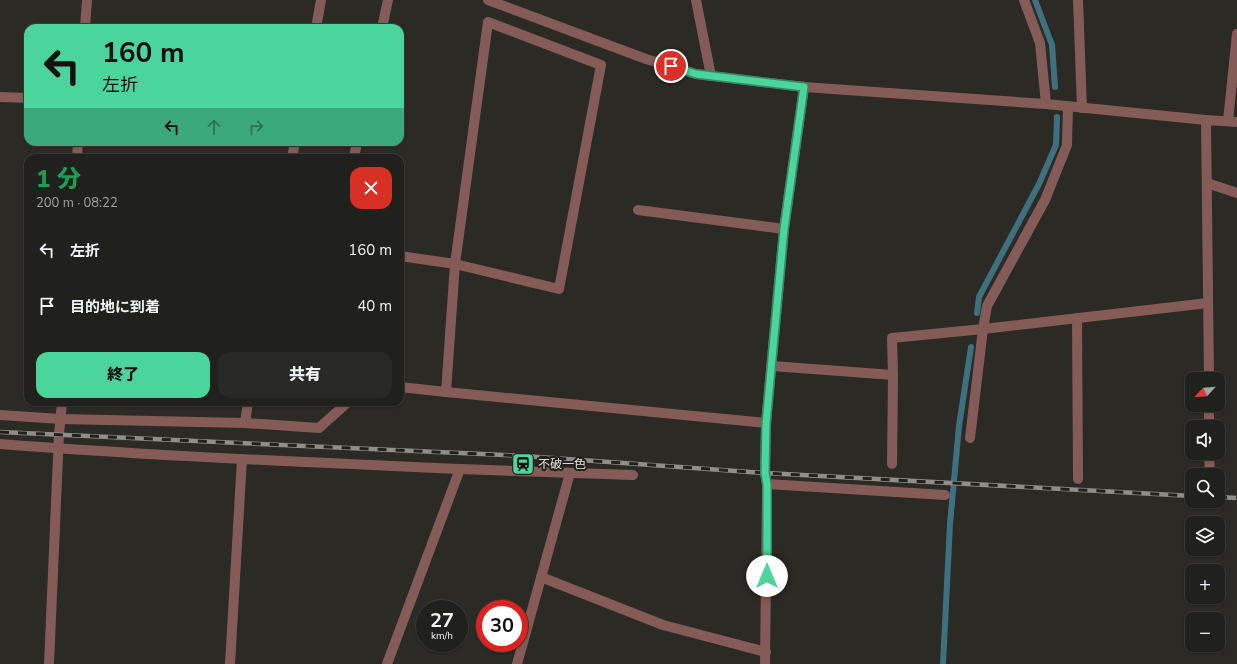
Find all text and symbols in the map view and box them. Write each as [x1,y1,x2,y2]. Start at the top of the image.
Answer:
text: 160 m [102,34,185,72]
icon: left [36,40,88,92]
pin [654,49,688,83]
icon: arrive [660,55,682,77]
text: 左折 [102,73,138,97]
icon: left [161,116,183,138]
icon: ahead [203,116,225,138]
icon: right [245,116,267,138]
text: 1 分 [36,163,81,195]
button: close [350,167,392,209]
text: 200 m · 08:22 [36,194,118,212]
icon: left [36,239,58,261]
text: 160 m [348,240,392,260]
text: 左折 [70,241,100,261]
icon: arrive [36,295,58,317]
text: 40 m [357,296,392,316]
text: 目的地に到着 [70,297,160,317]
button: 終了 [36,352,210,398]
button: 共有 [218,352,392,398]
north arrow [1185,372,1225,412]
map controls [1185,372,1225,652]
button: sound [1185,420,1225,460]
station icon: 不破一色 [510,451,536,477]
place label: 不破一色 [538,456,586,472]
button: search [1185,468,1225,508]
button: layers [1185,516,1225,556]
position arrow [746,555,788,597]
button: + [1185,564,1225,604]
speed limit sign: 30 [476,600,528,652]
text: 27 [430,607,454,634]
button: − [1185,612,1225,652]
text: km/h [431,629,453,643]

